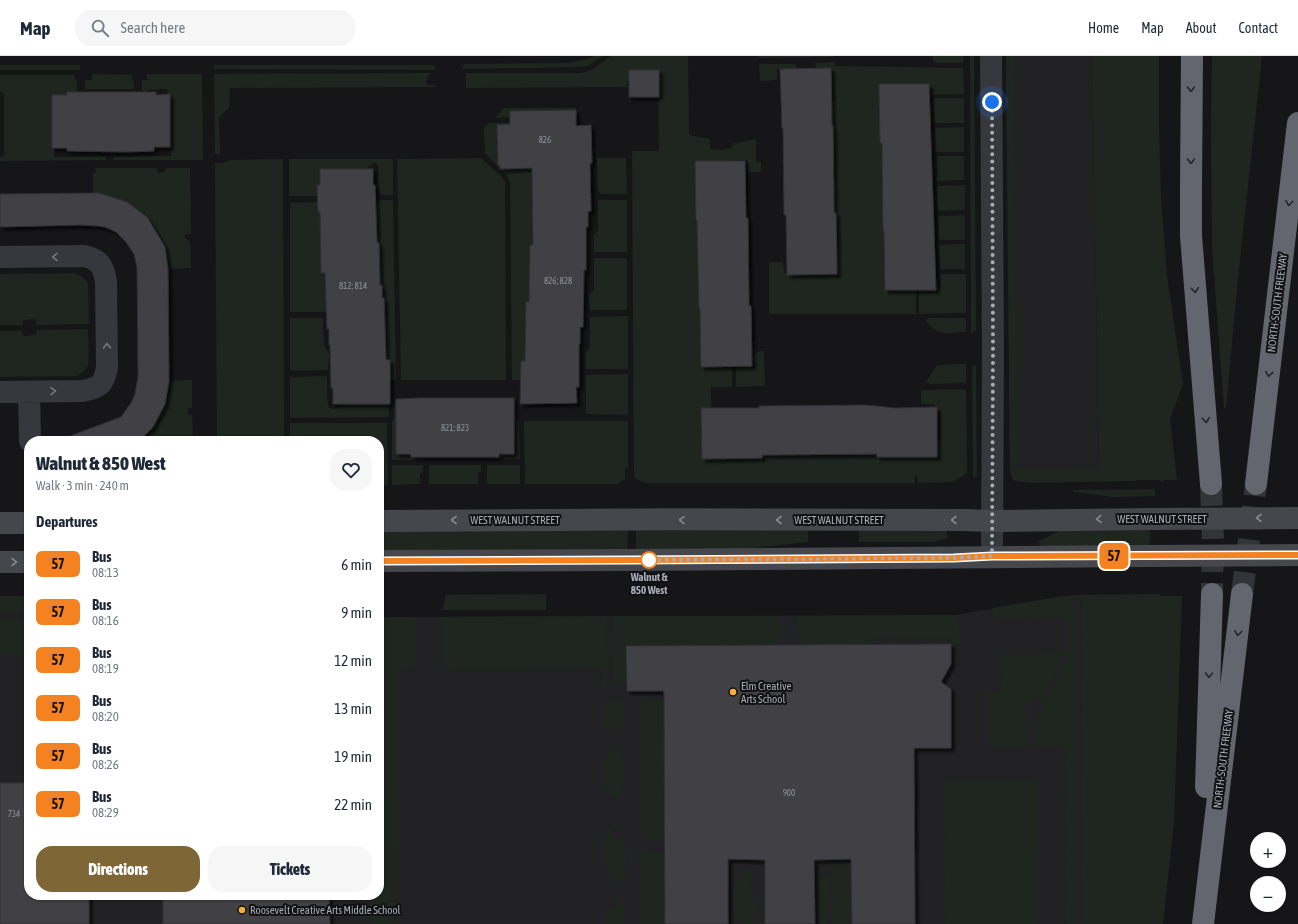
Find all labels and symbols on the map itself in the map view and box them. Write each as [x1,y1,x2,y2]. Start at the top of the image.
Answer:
one-way arrow [1187,86,1195,92]
your location [982,92,1002,112]
house number: 826 [539,135,551,145]
one-way arrow [1187,158,1195,164]
one-way arrow [1284,200,1293,207]
one-way arrow [52,253,58,261]
street label: NORTH-SOUTH FREEWAY [1265,253,1289,353]
house number: 826; 828 [544,276,572,286]
house number: 812; 814 [339,281,367,291]
one-way arrow [1190,287,1199,293]
one-way arrow [102,343,111,349]
one-way arrow [1264,371,1273,377]
one-way arrow [50,387,56,395]
one-way arrow [1201,417,1210,423]
house number: 821; 823 [441,423,469,433]
street label: WEST WALNUT STREET [1117,513,1207,525]
street label: WEST WALNUT STREET [470,514,560,526]
street label: WEST WALNUT STREET [794,514,884,526]
one-way arrow [1256,514,1262,522]
one-way arrow [1096,515,1102,524]
one-way arrow [451,516,457,524]
one-way arrow [679,516,685,524]
one-way arrow [776,516,782,524]
one-way arrow [951,516,957,524]
line badge: 57 [1096,543,1132,569]
marker: Walnut & 850 West [640,551,658,569]
one-way arrow [12,558,18,566]
place label: Walnut & 850 West [630,571,668,596]
one-way arrow [1234,630,1243,636]
one-way arrow [1205,672,1214,678]
place label: Elm Creative Arts School [741,680,791,705]
marker: Elm Creative Arts School [728,687,738,697]
street label: NORTH-SOUTH FREEWAY [1211,709,1235,809]
house number: 900 [783,788,795,798]
house number: 734 [8,809,20,819]
place label: Roosevelt Creative Arts Middle School [250,904,401,916]
marker: Roosevelt Creative Arts Middle School [237,905,247,915]

